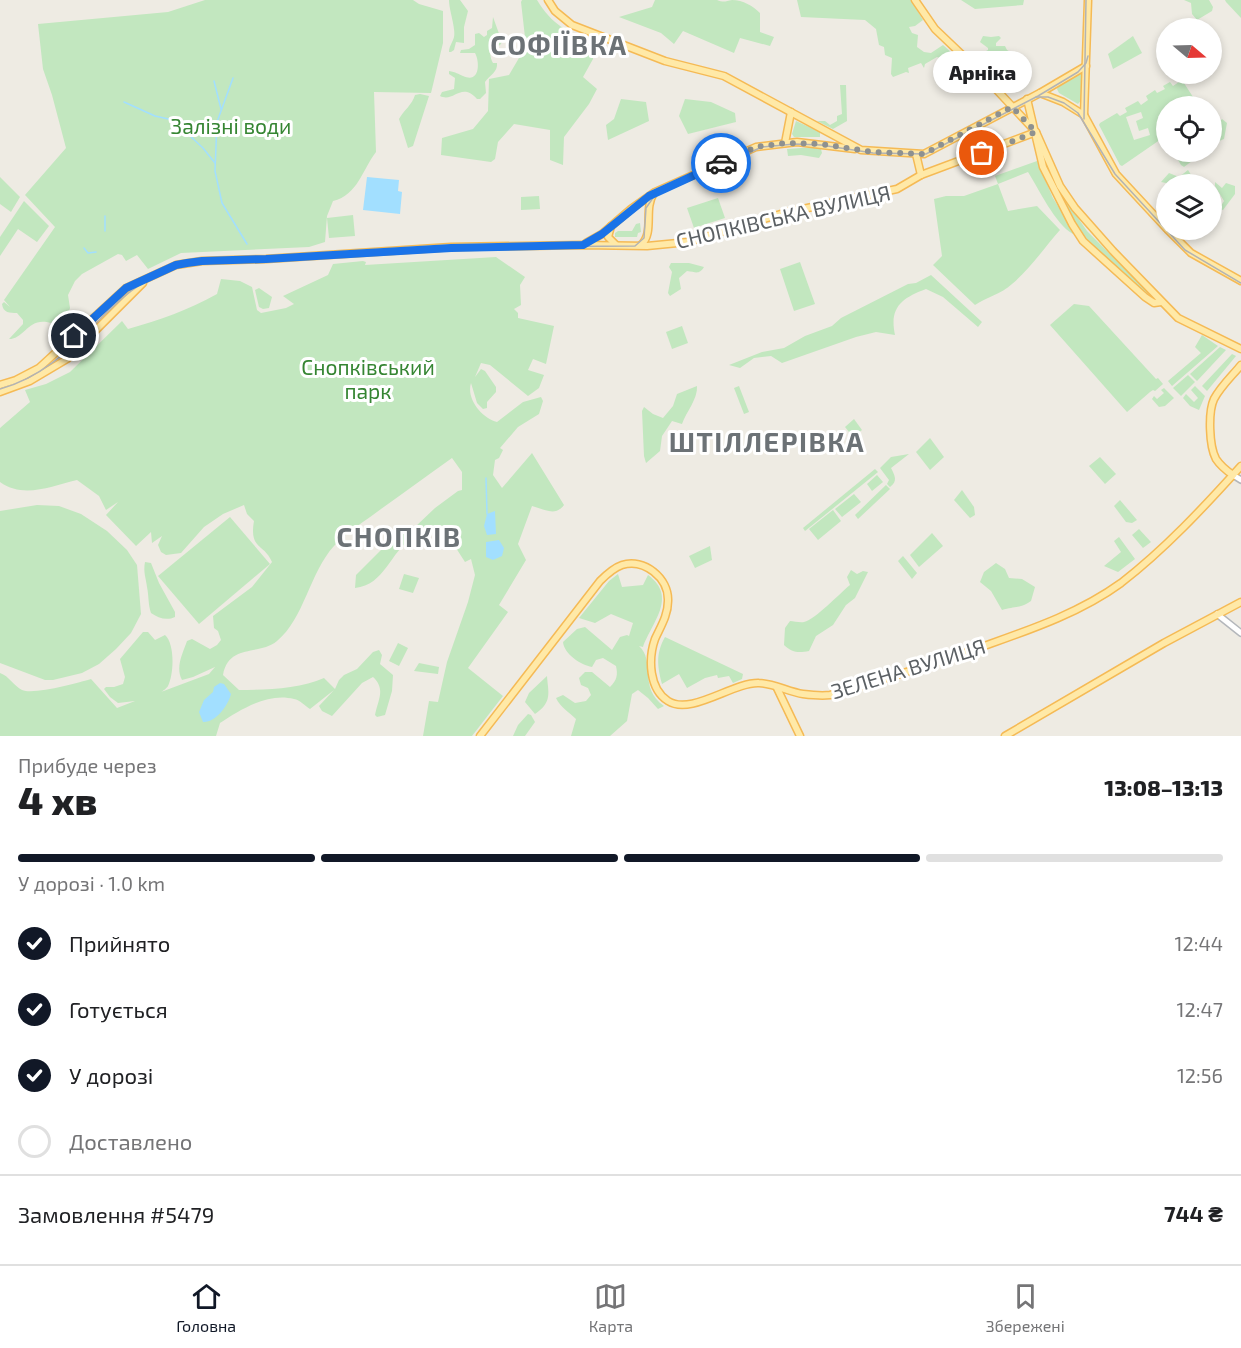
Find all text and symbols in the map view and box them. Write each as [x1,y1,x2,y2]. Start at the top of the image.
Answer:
north arrow [1156,18,1222,84]
map controls [1156,18,1222,240]
district label: СОФІЇВКА [490,28,628,60]
callout: Арніка [932,51,1032,93]
text: Арніка [949,60,1016,84]
button: locate [1156,96,1222,162]
park label: Залізні води [171,113,291,138]
pin [956,127,1007,178]
courier [691,133,751,193]
icon: bag [965,136,998,169]
icon: car [705,147,738,180]
button: layers [1156,174,1222,240]
street label: СНОПКІВСЬКА ВУЛИЦЯ [673,179,893,253]
pin [48,310,99,361]
icon: home [57,319,90,352]
park label: Снопківський парк [301,354,435,403]
district label: ШТІЛЛЕРІВКА [669,425,865,457]
district label: СНОПКІВ [336,520,462,552]
street label: ЗЕЛЕНА ВУЛИЦЯ [828,633,988,703]
text: Прибуде через [18,753,157,777]
text: 13:08–13:13 [1104,774,1223,800]
text: 4 хв [18,776,97,823]
text: У дорозі · 1.0 km [18,871,165,895]
icon: check [18,927,51,960]
text: Прийнято [69,930,170,956]
text: 12:44 [1174,931,1223,955]
icon: check [18,993,51,1026]
text: Готується [69,996,168,1022]
text: 12:47 [1177,997,1223,1021]
icon: check [18,1059,51,1092]
text: У дорозі [69,1062,153,1088]
text: 12:56 [1177,1063,1223,1087]
text: Доставлено [69,1128,192,1154]
text: 744 ₴ [1164,1200,1223,1226]
text: Замовлення #5479 [18,1201,214,1227]
tab: Головна [176,1280,236,1335]
tab: Карта [589,1280,633,1335]
tab: Збережені [986,1280,1065,1335]

